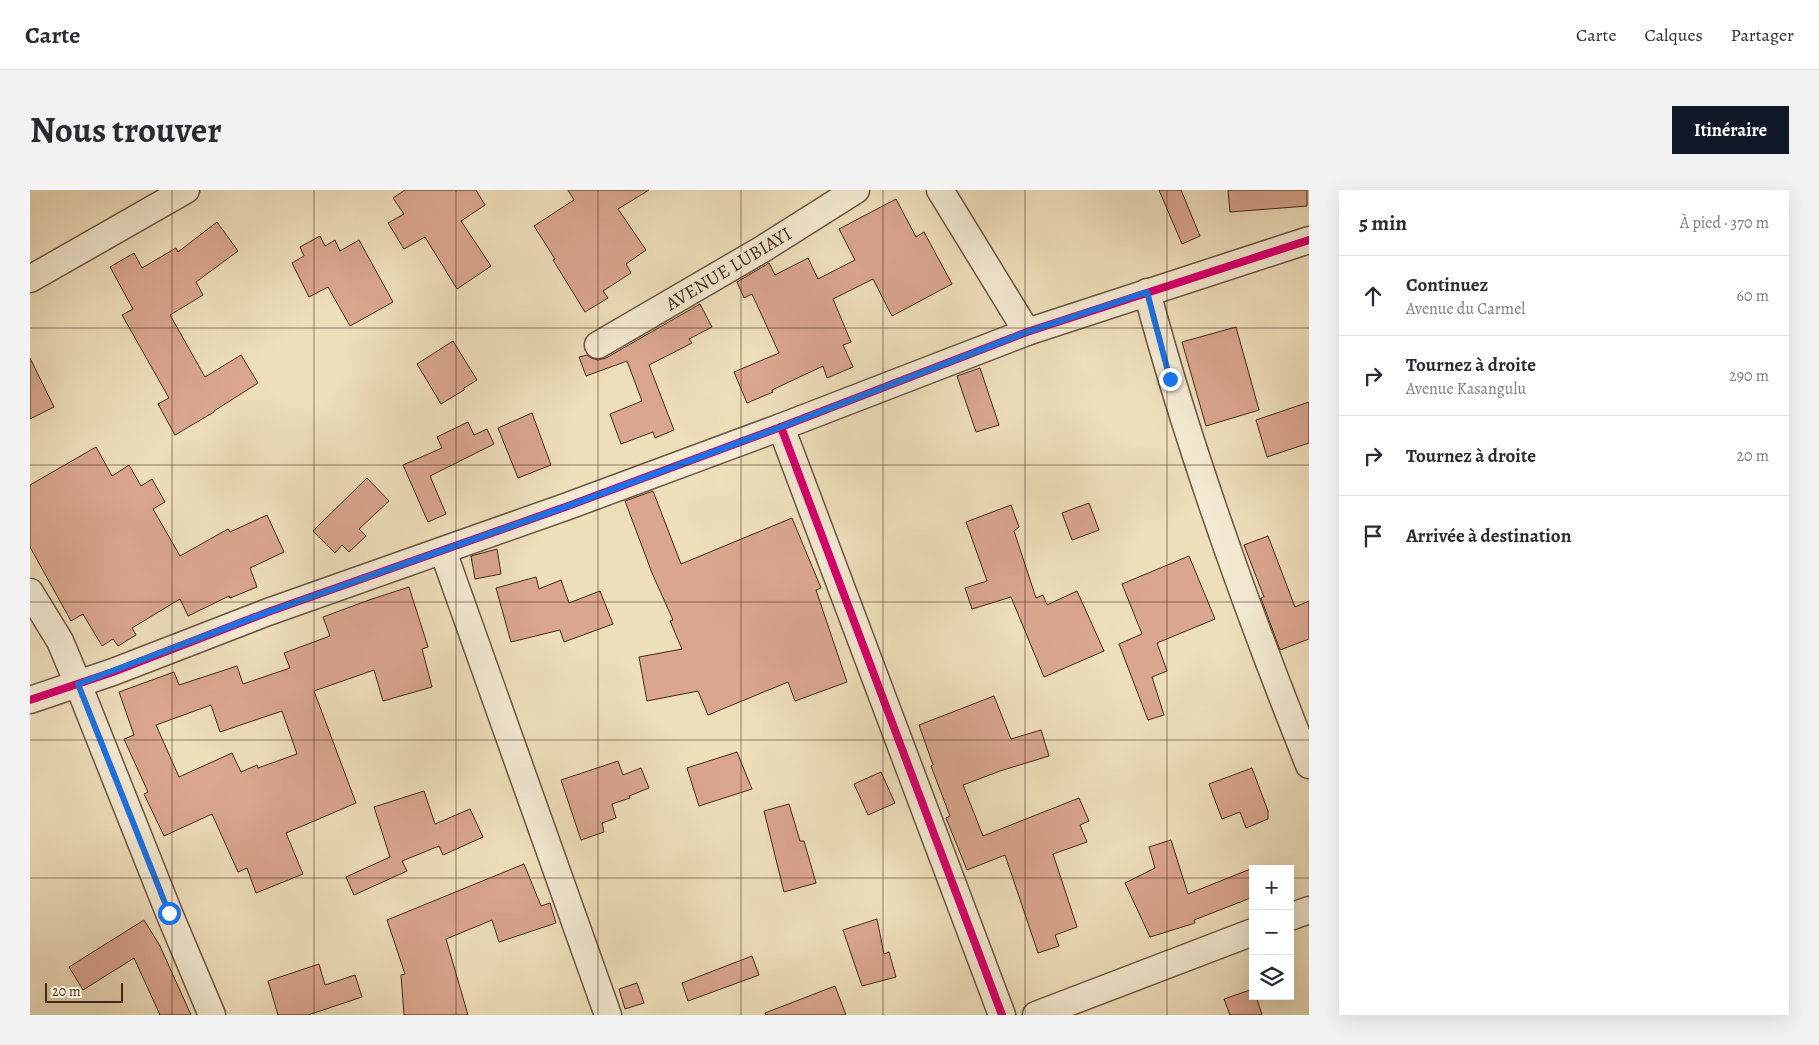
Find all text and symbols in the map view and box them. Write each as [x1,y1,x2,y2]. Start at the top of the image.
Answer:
text: Carte [25,19,80,51]
text: Carte [1576,23,1616,47]
text: Calques [1644,23,1703,47]
text: Partager [1731,23,1794,47]
text: Nous trouver [30,106,222,154]
button: Itinéraire [1672,106,1789,154]
text: 5 min [1359,209,1407,237]
text: À pied · 370 m [1680,212,1769,234]
street label: AVENUE LUBIAYI [660,221,796,317]
text: Continuez [1406,272,1488,298]
icon: ahead [1359,282,1387,310]
text: 60 m [1737,285,1769,307]
text: Avenue du Carmel [1406,298,1525,320]
text: Tournez à droite [1406,352,1536,378]
icon: right [1359,362,1387,390]
text: 290 m [1729,365,1769,387]
route end [1159,368,1182,391]
text: Avenue Kasangulu [1406,378,1526,400]
icon: right [1359,442,1387,470]
text: Tournez à droite [1406,443,1536,469]
text: 20 m [1736,445,1769,467]
icon: arrive [1359,522,1387,550]
text: Arrivée à destination [1406,523,1571,549]
map controls [1249,865,1294,1000]
button: + [1249,865,1294,910]
route start [158,902,181,925]
button: − [1249,910,1294,955]
button: layers [1249,955,1294,1000]
scale bar [45,980,122,1003]
text: 20 m [52,982,81,1001]

